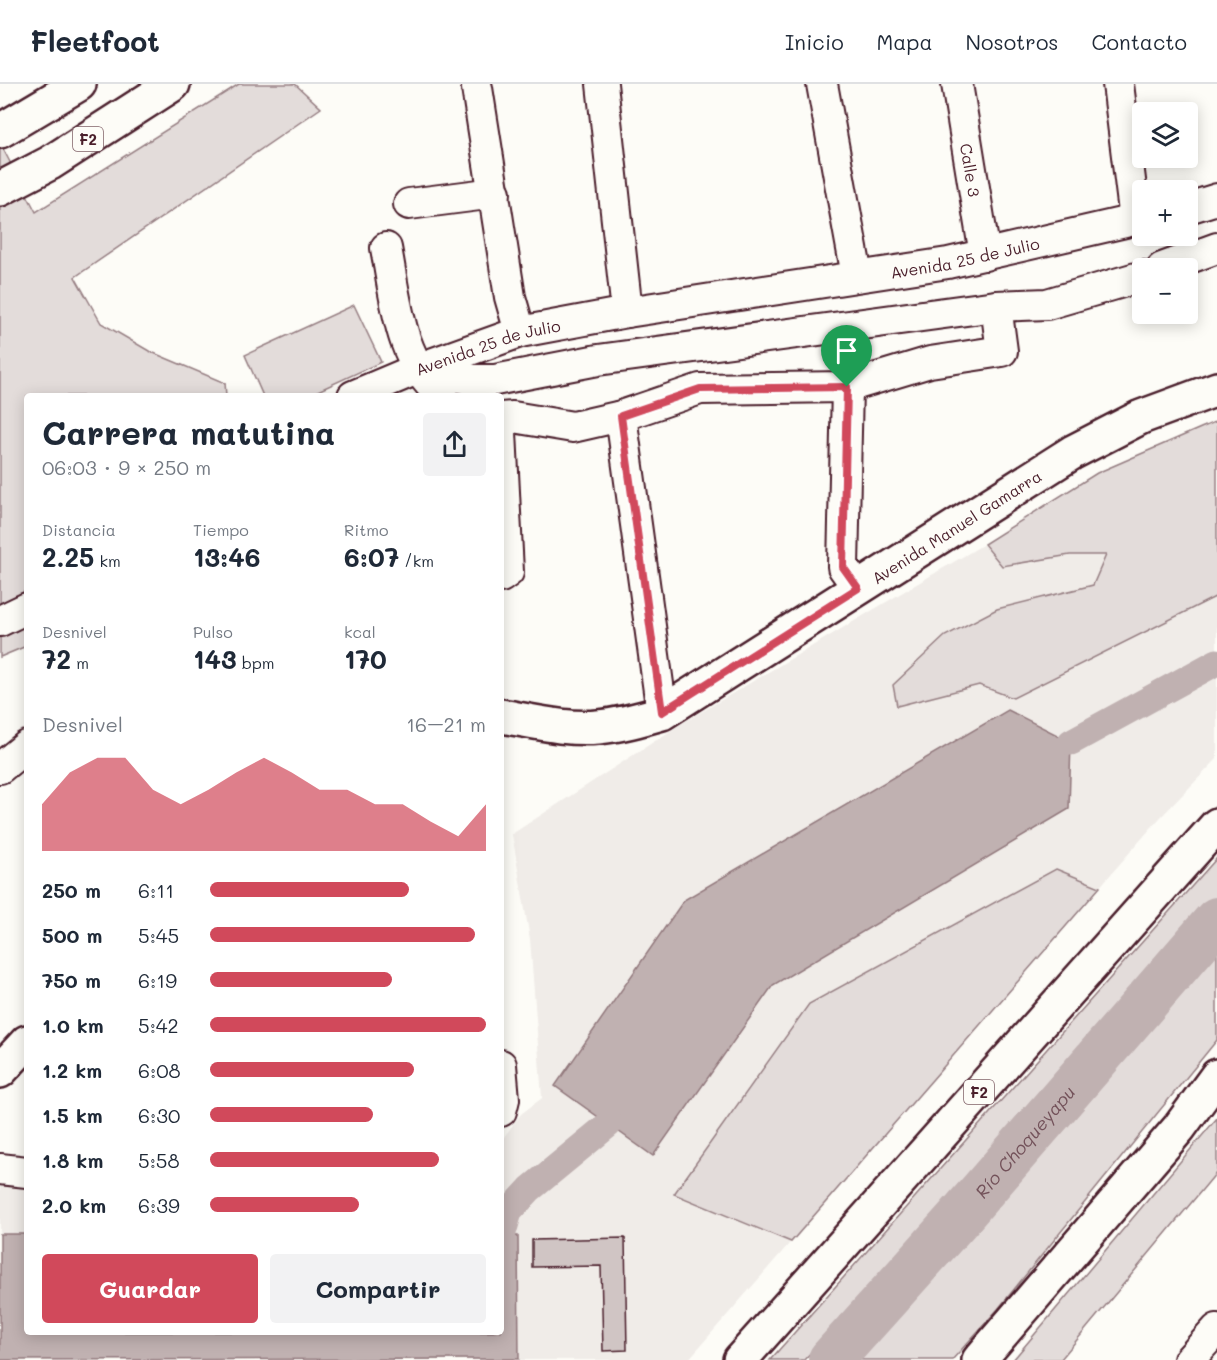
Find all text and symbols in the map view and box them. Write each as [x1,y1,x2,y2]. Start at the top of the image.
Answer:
text: Fleetfoot [30,23,160,59]
text: Inicio [785,28,844,55]
text: Mapa [877,28,932,55]
text: Nosotros [965,28,1059,55]
text: Contacto [1092,28,1187,55]
map controls [1132,102,1198,324]
button: layers [1132,102,1198,168]
road number: F2 [73,127,103,151]
street label: Calle 3 [956,142,986,198]
button: + [1132,180,1198,246]
street label: Avenida 25 de Julio [889,232,1041,282]
button: − [1132,258,1198,324]
street label: Avenida 25 de Julio [412,314,562,379]
pin [821,325,872,387]
icon: arrive [830,334,863,367]
text: Carrera matutina [42,410,335,453]
button: share [423,413,486,476]
text: 06:03 · 9 × 250 m [42,454,211,480]
street label: Avenida Manuel Gamarra [867,465,1045,588]
text: Distancia [42,519,116,540]
text: Tiempo [193,519,249,540]
text: Ritmo [344,519,388,540]
text: 2.25 [42,540,94,574]
text: 13:46 [193,540,261,574]
text: 6:07 [344,540,399,574]
text: km [94,550,121,571]
text: /km [399,550,434,571]
text: Desnivel [42,621,107,642]
text: Pulso [193,621,233,642]
text: kcal [344,621,376,642]
text: 72 [42,642,71,676]
text: 143 [193,642,237,676]
text: 170 [344,642,387,676]
text: m [71,652,89,673]
text: bpm [237,652,275,673]
text: Desnivel [42,711,123,737]
text: 16–21 m [406,711,486,737]
text: 250 m [42,877,101,903]
text: 6:11 [138,877,174,903]
text: 500 m [42,922,102,948]
text: 5:45 [138,922,179,948]
text: 750 m [42,967,101,993]
text: 6:19 [138,967,177,993]
text: 1.0 km [42,1012,104,1038]
text: 5:42 [138,1012,179,1038]
text: 1.2 km [42,1057,102,1083]
text: 6:08 [138,1057,181,1083]
road number: F2 [964,1080,994,1104]
water label: Río Choqueyapu [969,1080,1080,1203]
text: 1.5 km [42,1102,103,1128]
text: 6:30 [138,1102,180,1128]
text: 1.8 km [42,1147,103,1173]
text: 5:58 [138,1147,180,1173]
text: 2.0 km [42,1192,106,1218]
text: 6:39 [138,1192,180,1218]
button: Guardar [42,1254,258,1323]
button: Compartir [270,1254,486,1323]

